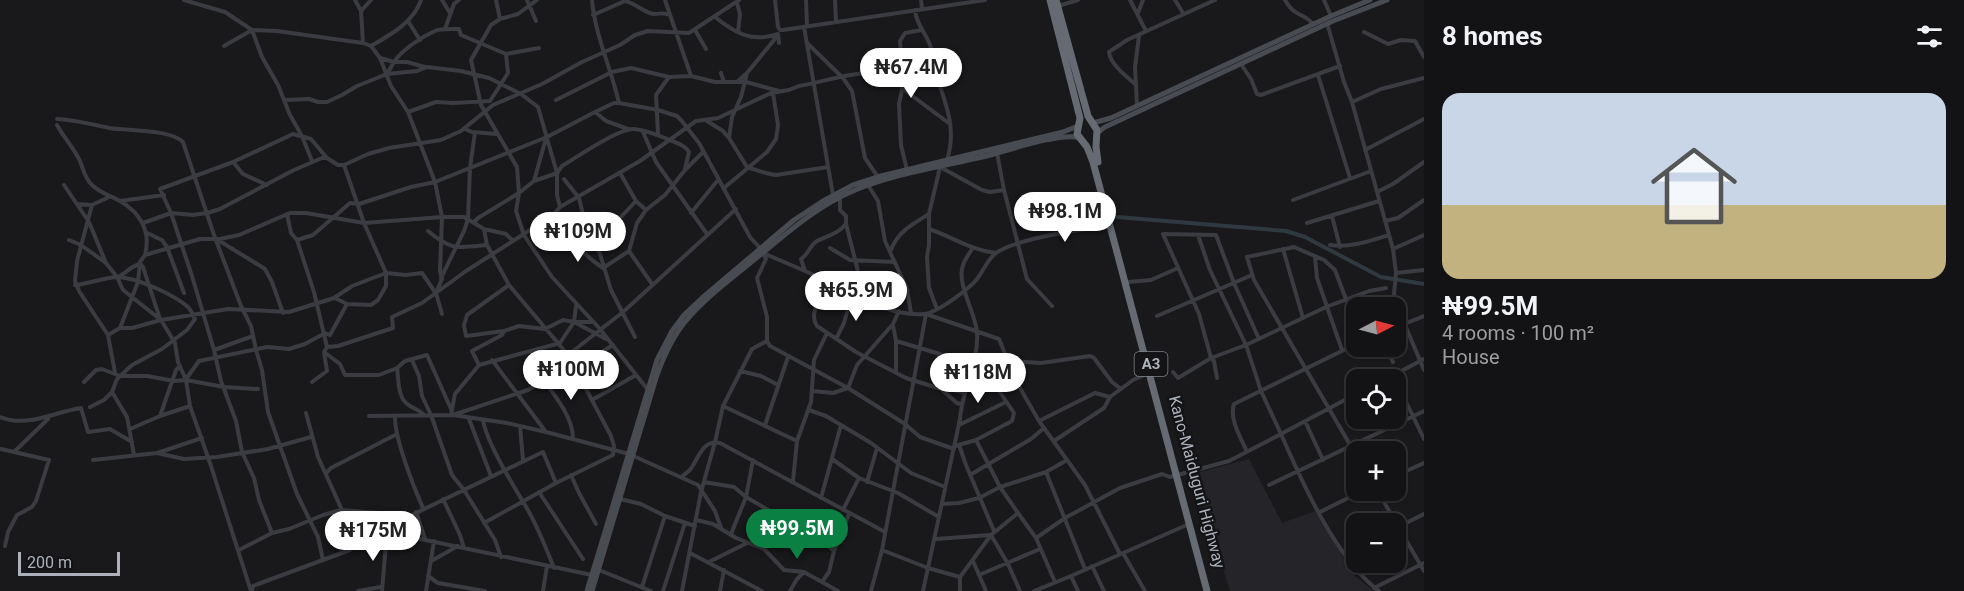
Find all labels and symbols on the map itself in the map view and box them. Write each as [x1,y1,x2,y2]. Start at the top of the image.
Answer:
pin: ₦67.4M [862,48,960,99]
pin: ₦98.1M [1016,192,1114,243]
pin: ₦109M [536,212,620,263]
pin: ₦65.9M [807,271,905,322]
north arrow [1346,297,1406,357]
pin: ₦100M [529,350,613,401]
road number: A3 [1134,352,1168,376]
pin: ₦118M [936,353,1020,404]
street label: Kano-Maiduguri Highway [1165,394,1229,571]
pin: ₦99.5M [748,509,846,560]
pin: ₦175M [331,511,415,562]
scale bar [18,549,120,576]

